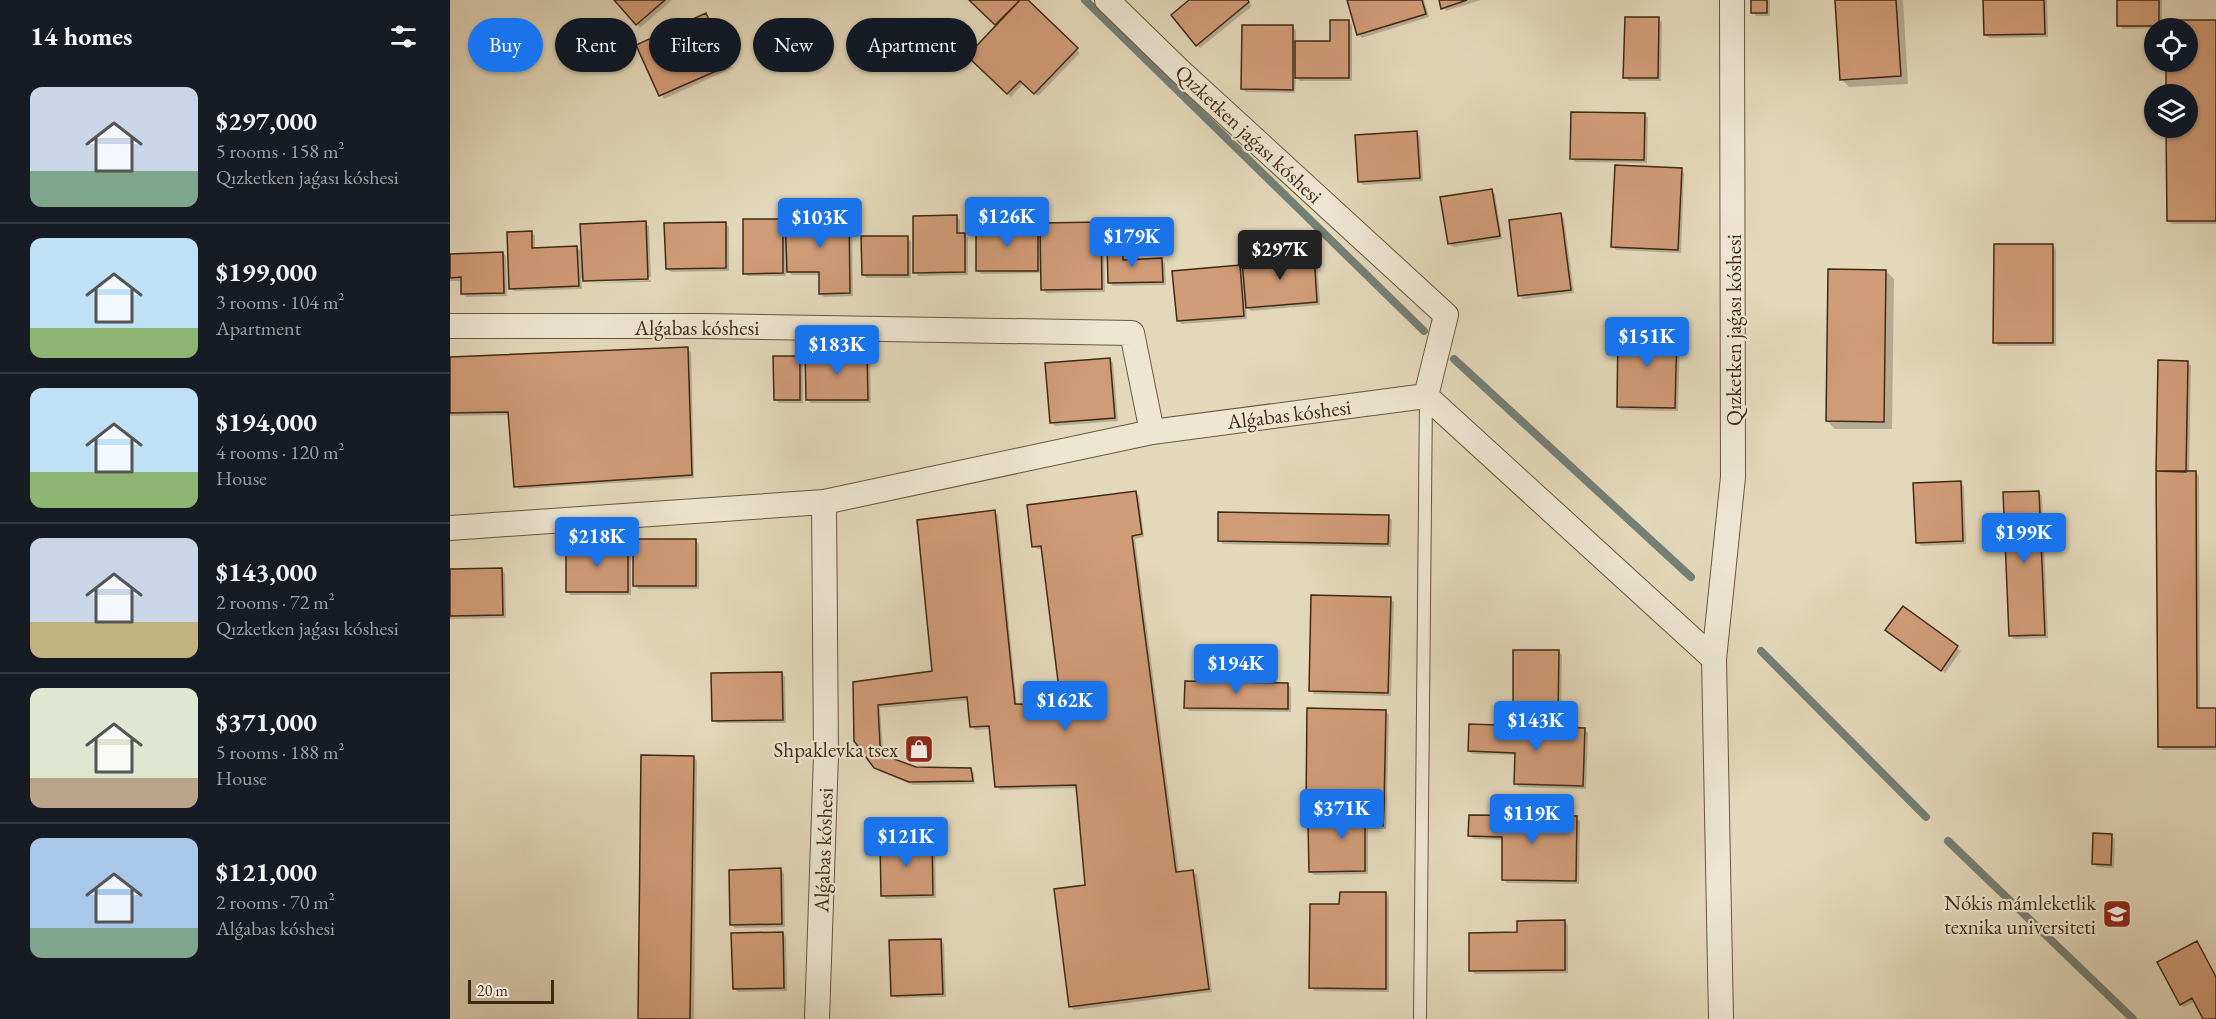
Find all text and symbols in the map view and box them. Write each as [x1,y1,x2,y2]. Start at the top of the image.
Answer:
chip: Buy [468,18,543,72]
chip: Rent [555,18,637,72]
chip: Filters [649,18,741,72]
chip: New [753,18,834,72]
chip: Apartment [846,18,977,72]
map controls [2144,18,2198,138]
button: locate [2144,18,2198,72]
text: 14 homes [30,19,132,53]
icon: filters [387,20,420,53]
street label: Qızketken jaǵası kóshesi [1169,59,1328,210]
button: layers [2144,84,2198,138]
text: $297,000 [216,104,317,138]
icon: home [78,111,150,183]
text: 5 rooms · 158 m² [216,138,344,164]
text: Qızketken jaǵası kóshesi [216,164,399,190]
pin: $126K [965,197,1049,248]
pin: $103K [778,198,862,249]
text: $126K [979,203,1035,229]
text: $103K [792,204,848,230]
pin: $179K [1090,217,1174,268]
text: $179K [1104,223,1160,249]
pin: $297K [1238,230,1322,281]
street label: Qızketken jaǵası kóshesi [1720,234,1748,426]
text: $297K [1252,236,1308,262]
text: $199,000 [216,255,317,289]
icon: home [78,262,150,334]
text: 3 rooms · 104 m² [216,289,344,315]
street label: Alǵabas kóshesi [634,314,759,341]
text: Apartment [216,315,301,341]
pin: $151K [1605,317,1689,368]
text: $151K [1619,323,1675,349]
pin: $183K [795,325,879,376]
text: $183K [809,331,865,357]
street label: Alǵabas kóshesi [1224,393,1353,435]
text: $194,000 [216,405,317,439]
icon: home [78,412,150,484]
text: 4 rooms · 120 m² [216,439,344,465]
text: House [216,465,267,491]
pin: $199K [1982,513,2066,564]
pin: $218K [555,517,639,568]
text: $199K [1996,519,2052,545]
text: $218K [569,523,625,549]
text: $143,000 [216,555,317,589]
icon: home [78,562,150,634]
text: 2 rooms · 72 m² [216,589,335,615]
text: Qızketken jaǵası kóshesi [216,615,399,641]
pin: $194K [1194,644,1278,695]
text: $194K [1208,650,1264,676]
pin: $162K [1023,681,1107,732]
text: $162K [1037,687,1093,713]
pin: $143K [1494,701,1578,752]
text: $371,000 [216,705,317,739]
text: $143K [1508,707,1564,733]
icon: home [78,712,150,784]
shop icon: Shpaklevka tsex [903,733,935,765]
place label: Shpaklevka tsex [774,736,898,763]
text: 5 rooms · 188 m² [216,739,344,765]
text: House [216,765,267,791]
street label: Alǵabas kóshesi [807,787,839,914]
pin: $371K [1300,789,1384,840]
pin: $119K [1490,794,1574,845]
text: $371K [1314,795,1370,821]
text: $119K [1504,800,1560,826]
pin: $121K [864,817,948,868]
text: $121K [878,823,934,849]
text: $121,000 [216,855,317,889]
icon: home [78,862,150,934]
text: 2 rooms · 70 m² [216,889,335,915]
place label: Nókis mámleketlik texnika universiteti [1944,889,2097,940]
school or university icon: Nókis mámleketlik texnika universiteti [2101,898,2133,930]
text: Alǵabas kóshesi [216,915,335,941]
scale bar [468,977,554,1004]
text: 20 m [477,980,508,1001]

